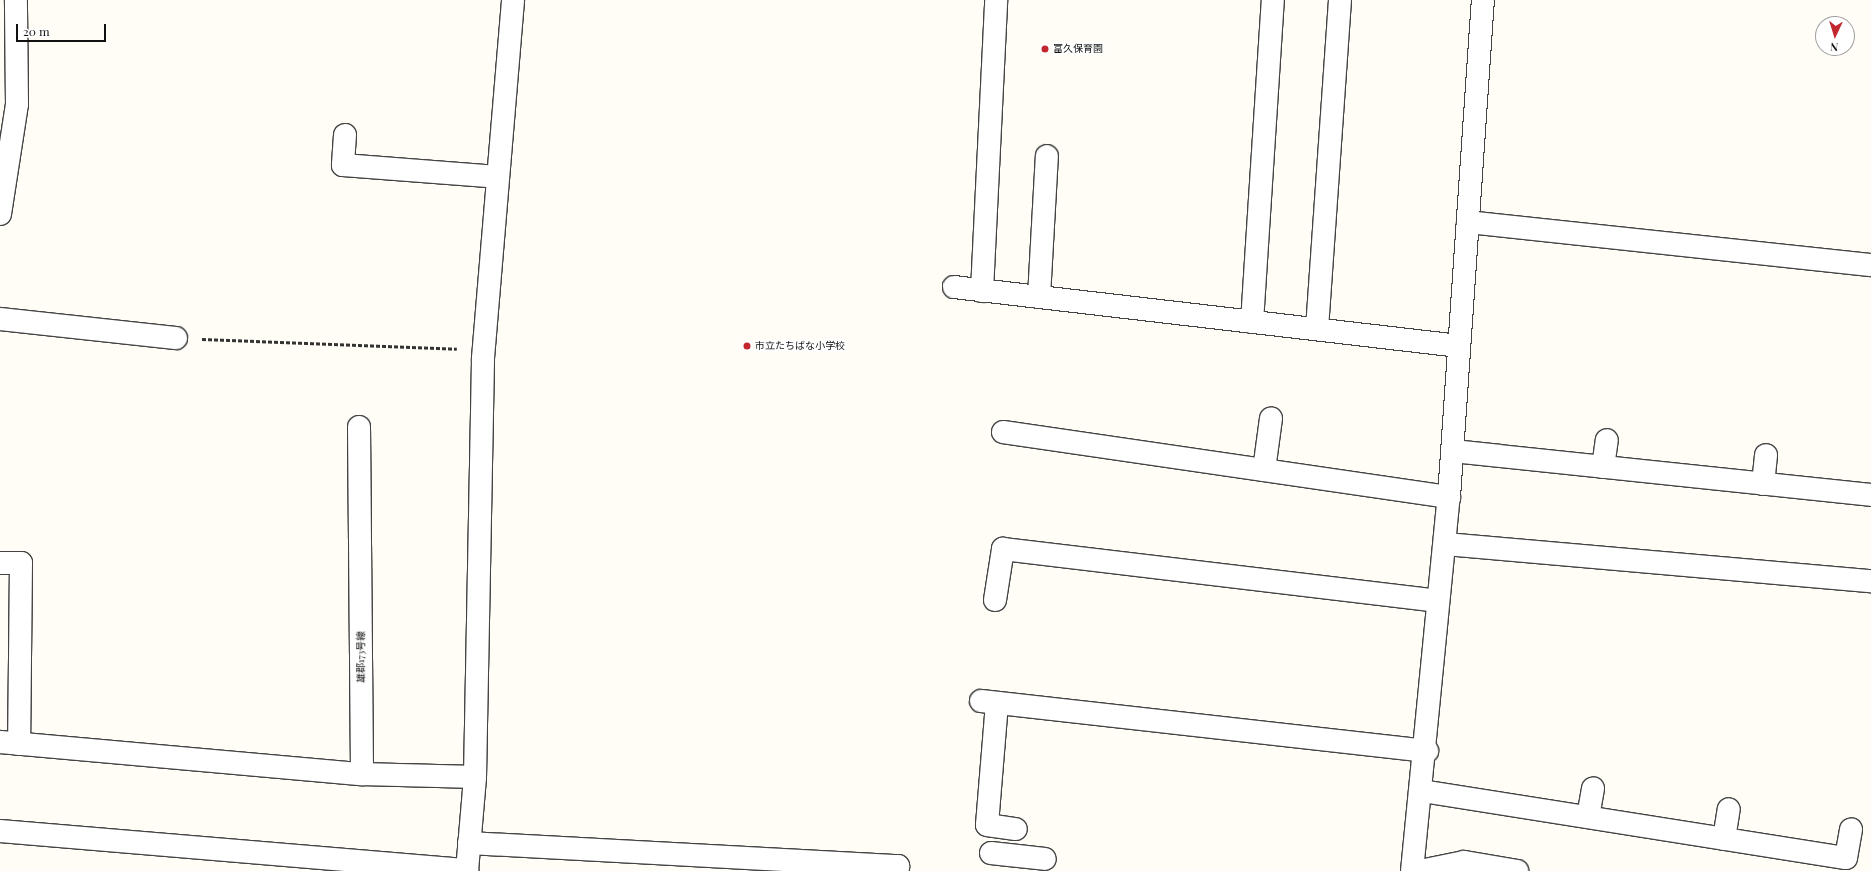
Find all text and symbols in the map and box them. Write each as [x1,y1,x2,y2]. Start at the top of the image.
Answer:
scale bar [18,16,108,42]
north arrow [1815,16,1855,56]
text: 20 m [23,23,50,39]
text: N [1830,40,1839,55]
place label: 富久保育園 [1053,43,1103,55]
marker: 富久保育園 [1040,44,1050,54]
place label: 市立たちばな小学校 [755,340,845,352]
marker: 市立たちばな小学校 [742,341,752,351]
street label: 雄郡173号線 [355,631,367,683]

